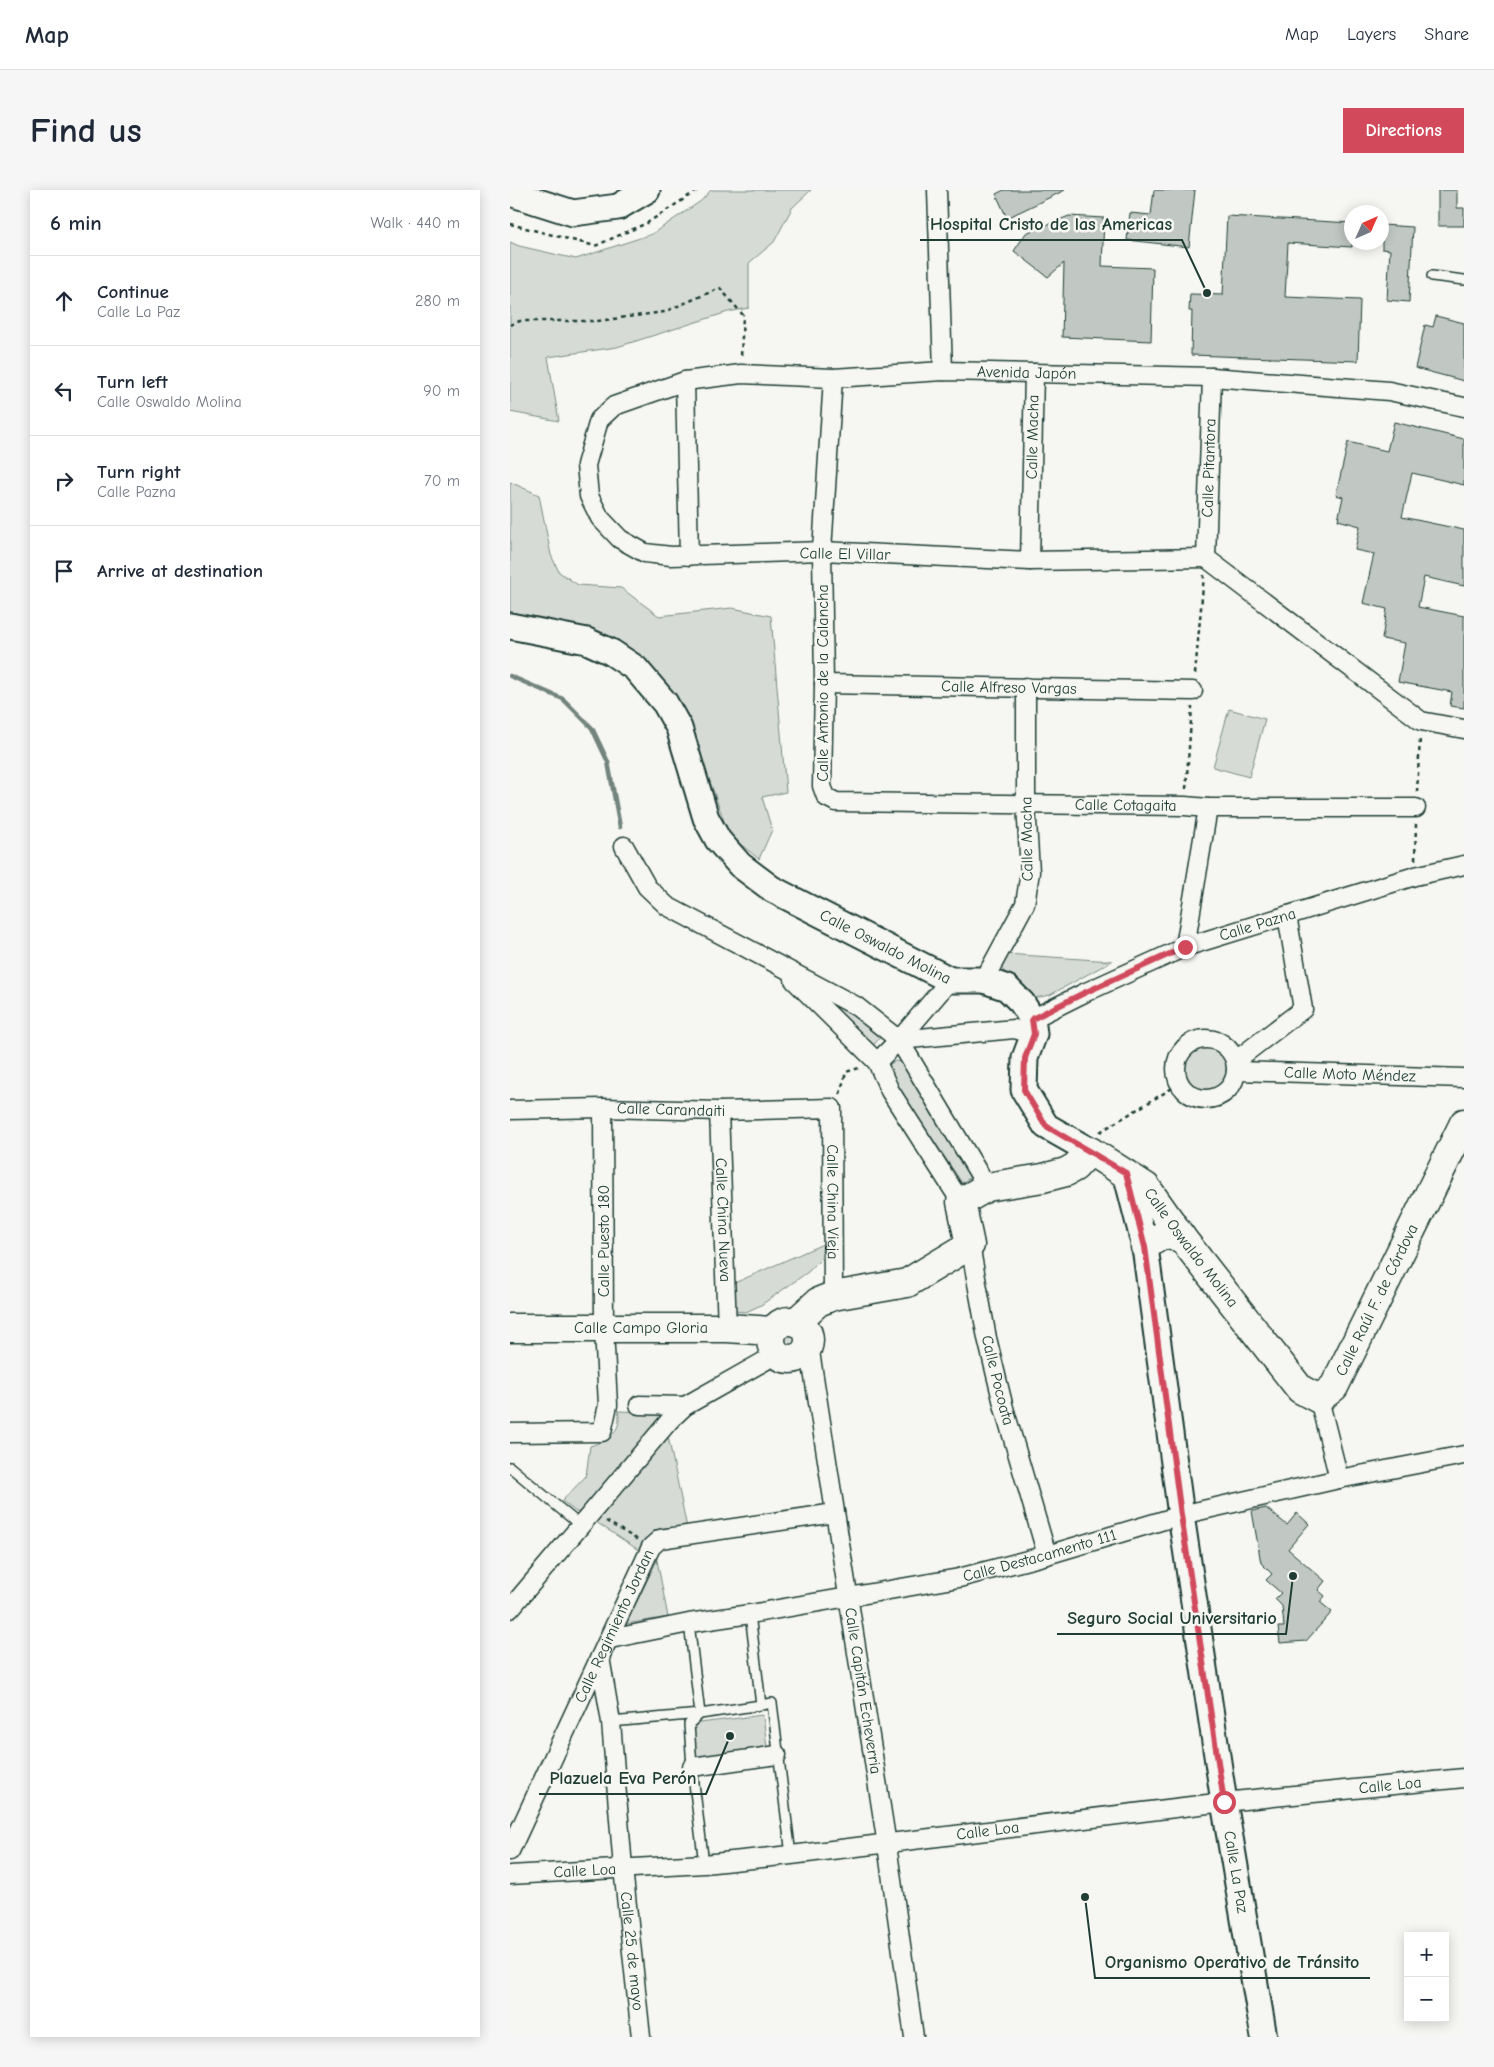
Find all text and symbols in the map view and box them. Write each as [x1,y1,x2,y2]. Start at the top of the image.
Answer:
text: Map [25,21,69,49]
text: Map [1285,24,1319,45]
text: Layers [1347,24,1396,45]
text: Share [1424,24,1469,45]
button: Directions [1343,108,1464,153]
text: Find us [30,110,142,151]
north arrow [1344,205,1389,250]
callout: Hospital Cristo de las Americas [920,207,1182,240]
text: 6 min [50,211,102,235]
text: Walk · 440 m [370,214,460,232]
text: Hospital Cristo de las Americas [930,214,1172,235]
text: Continue [97,281,169,303]
icon: ahead [50,287,78,315]
text: 280 m [415,292,460,310]
text: Calle La Paz [97,303,180,321]
street label: Avenida Japón [977,363,1077,383]
text: Turn left [97,371,168,393]
icon: left [50,377,78,405]
text: 90 m [423,382,460,400]
text: Calle Oswaldo Molina [97,393,242,411]
street label: Calle Macha [1023,394,1043,480]
street label: Calle Pitantora [1198,418,1220,518]
text: Turn right [97,461,181,483]
icon: right [50,467,78,495]
text: 70 m [424,472,460,490]
text: Calle Pazna [97,483,176,501]
street label: Calle El Villar [799,544,891,564]
icon: arrive [50,557,78,585]
text: Arrive at destination [97,560,263,582]
street label: Calle Antonio de la Calancha [814,584,832,782]
street label: Calle Alfreso Vargas [941,677,1077,698]
street label: Calle Cotagaita [1075,796,1177,815]
street label: Calle Macha [1017,797,1037,881]
street label: Calle Pazna [1217,904,1298,945]
street label: Calle Oswaldo Molina [817,906,954,988]
route end [1174,936,1197,959]
street label: Calle Moto Méndez [1284,1063,1416,1086]
street label: Calle Carandaiti [617,1099,725,1120]
street label: Calle China Vieja [823,1144,842,1260]
street label: Calle China Nueva [712,1157,734,1282]
street label: Calle Oswaldo Molina [1140,1184,1242,1311]
street label: Calle Puesto 180 [595,1185,613,1297]
street label: Calle Raúl F. de Córdova [1332,1221,1422,1379]
street label: Calle Campo Gloria [574,1319,708,1337]
street label: Calle Pocoata [978,1333,1018,1427]
street label: Calle Destacamento 111 [961,1526,1119,1586]
street label: Calle Regimiento Jordan [571,1546,658,1706]
callout: Seguro Social Universitario [1057,1601,1286,1634]
street label: Calle Capitán Echeverria [841,1606,885,1775]
text: Seguro Social Universitario [1067,1608,1277,1629]
callout: Plazuela Eva Perón [539,1761,706,1794]
text: Plazuela Eva Perón [549,1768,697,1789]
street label: Calle Loa [1358,1773,1422,1797]
route start [1213,1791,1236,1814]
street label: Calle Loa [955,1818,1020,1844]
street label: Calle La Paz [1220,1829,1252,1915]
street label: Calle Loa [553,1860,617,1882]
street label: Calle 25 de mayo [617,1891,647,2012]
map controls [1404,1932,1449,2022]
button: + [1404,1932,1449,1977]
callout: Organismo Operativo de Tránsito [1095,1945,1370,1978]
text: Organismo Operativo de Tránsito [1105,1952,1359,1973]
button: − [1404,1977,1449,2022]

